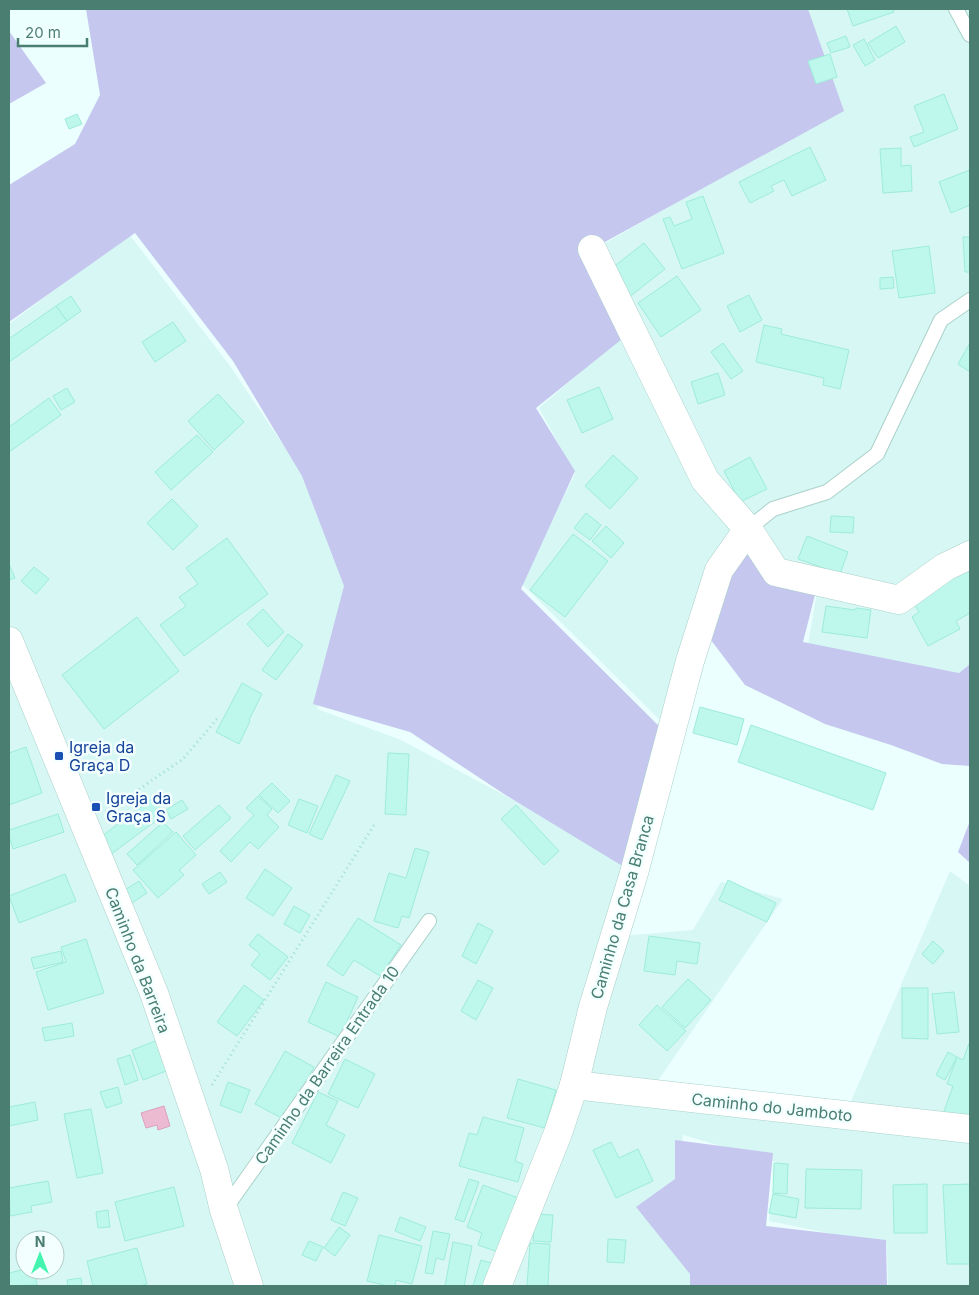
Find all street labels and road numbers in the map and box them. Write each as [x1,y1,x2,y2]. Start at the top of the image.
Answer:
street label: Caminho da Casa Branca [586,813,658,1001]
street label: Caminho da Barreira [101,884,175,1036]
street label: Caminho da Barreira Entrada 10 [250,962,404,1168]
street label: Caminho do Jamboto [691,1089,853,1125]

